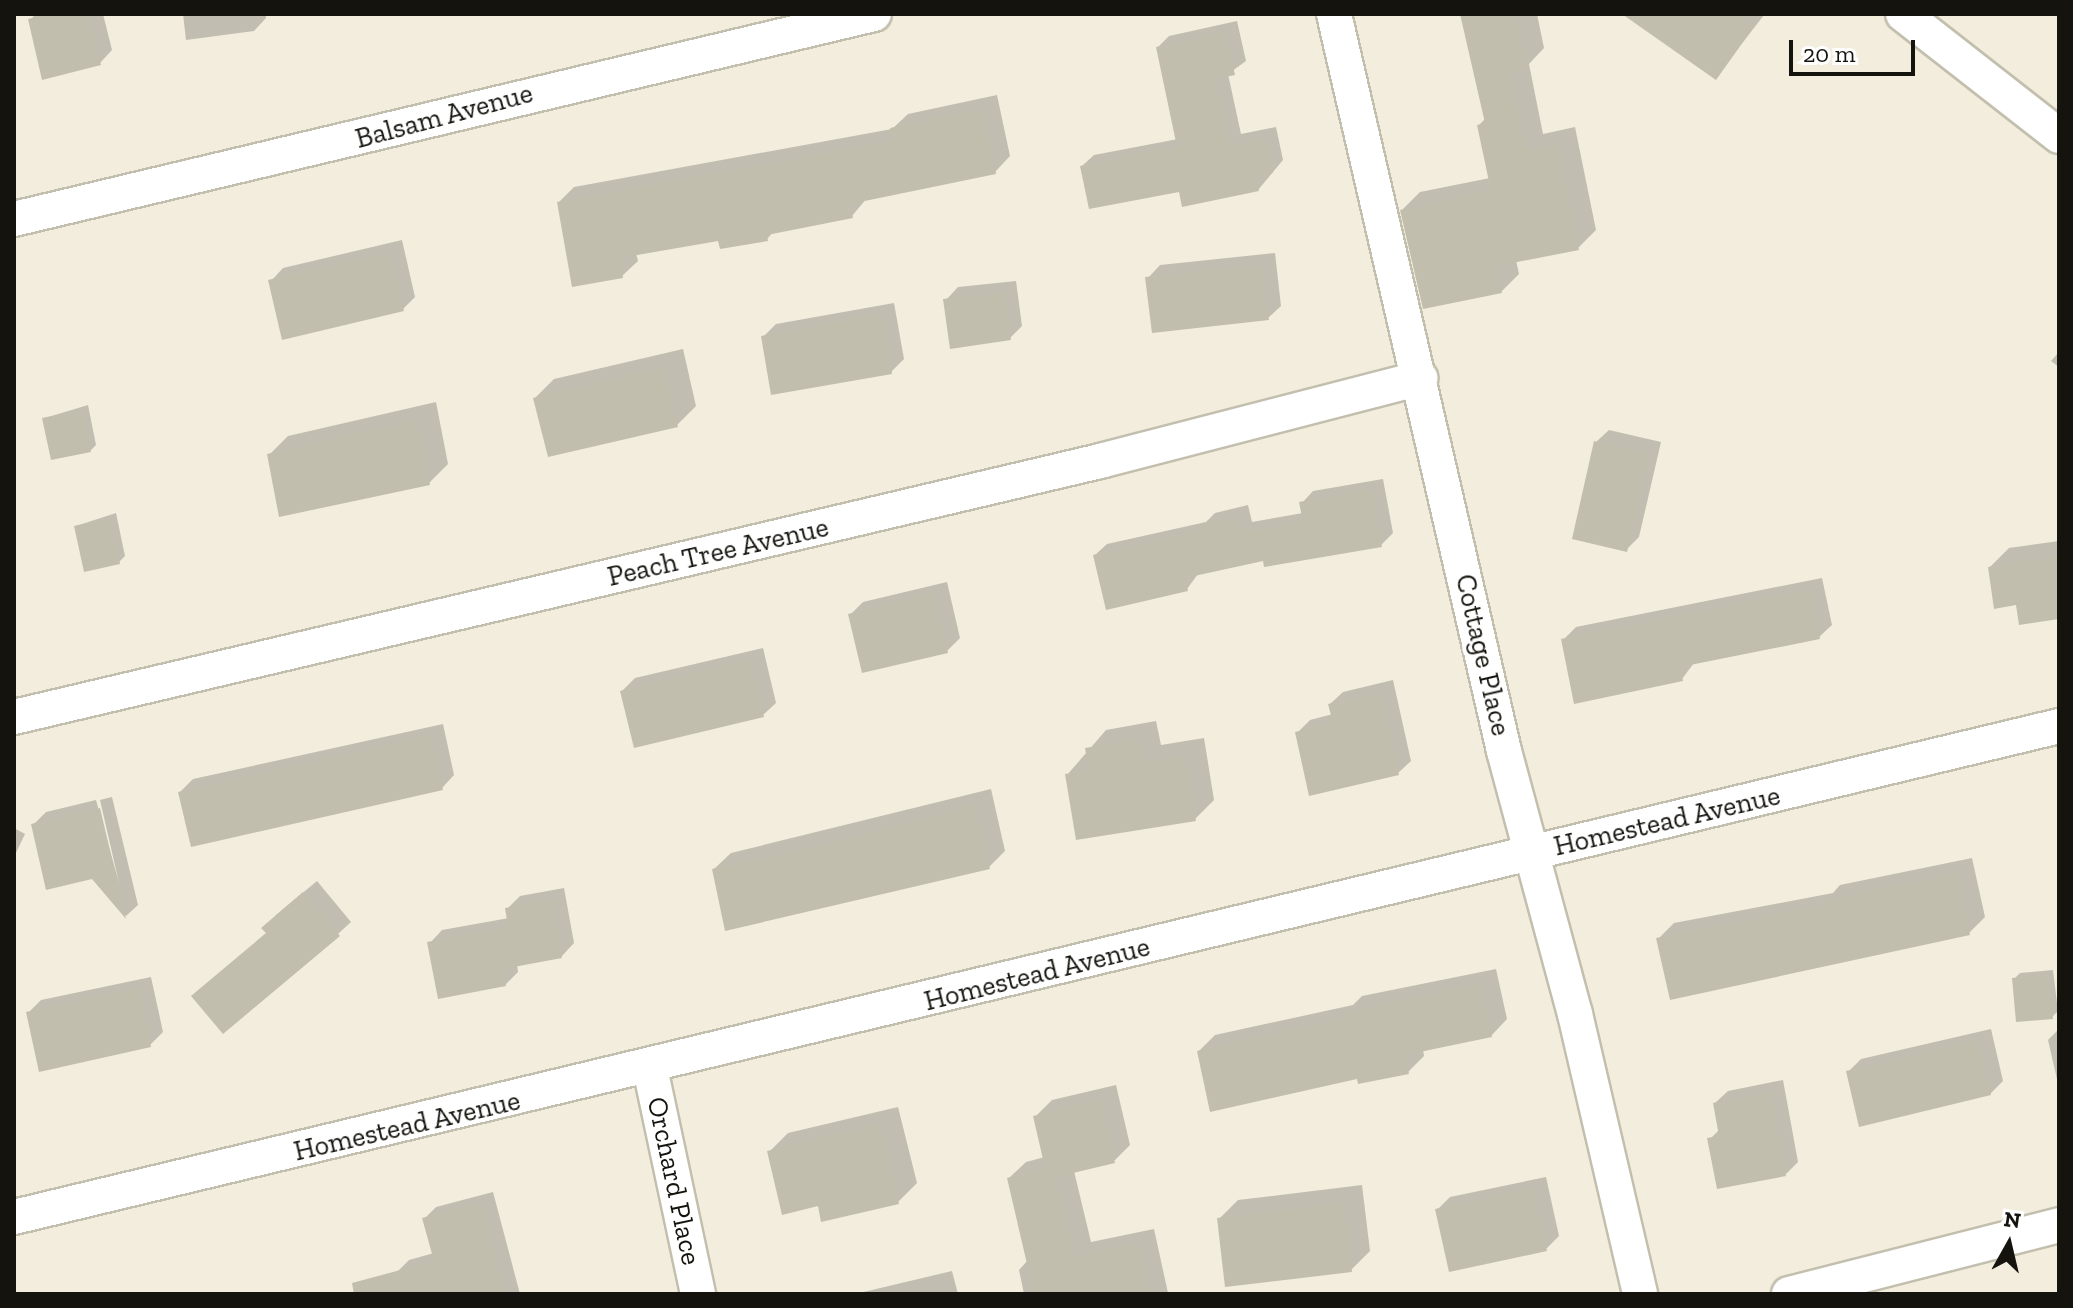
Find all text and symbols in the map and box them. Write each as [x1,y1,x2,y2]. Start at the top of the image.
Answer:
scale bar [1793,24,1919,74]
text: 20 m [1803,39,1855,68]
street label: Balsam Avenue [351,76,537,156]
street label: Peach Tree Avenue [604,510,832,594]
street label: Cottage Place [1448,571,1518,739]
street label: Homestead Avenue [1550,779,1784,863]
street label: Homestead Avenue [920,930,1154,1018]
street label: Homestead Avenue [290,1084,524,1168]
street label: Orchard Place [640,1094,708,1268]
north arrow [1969,1204,2049,1284]
text: N [2002,1205,2023,1234]

